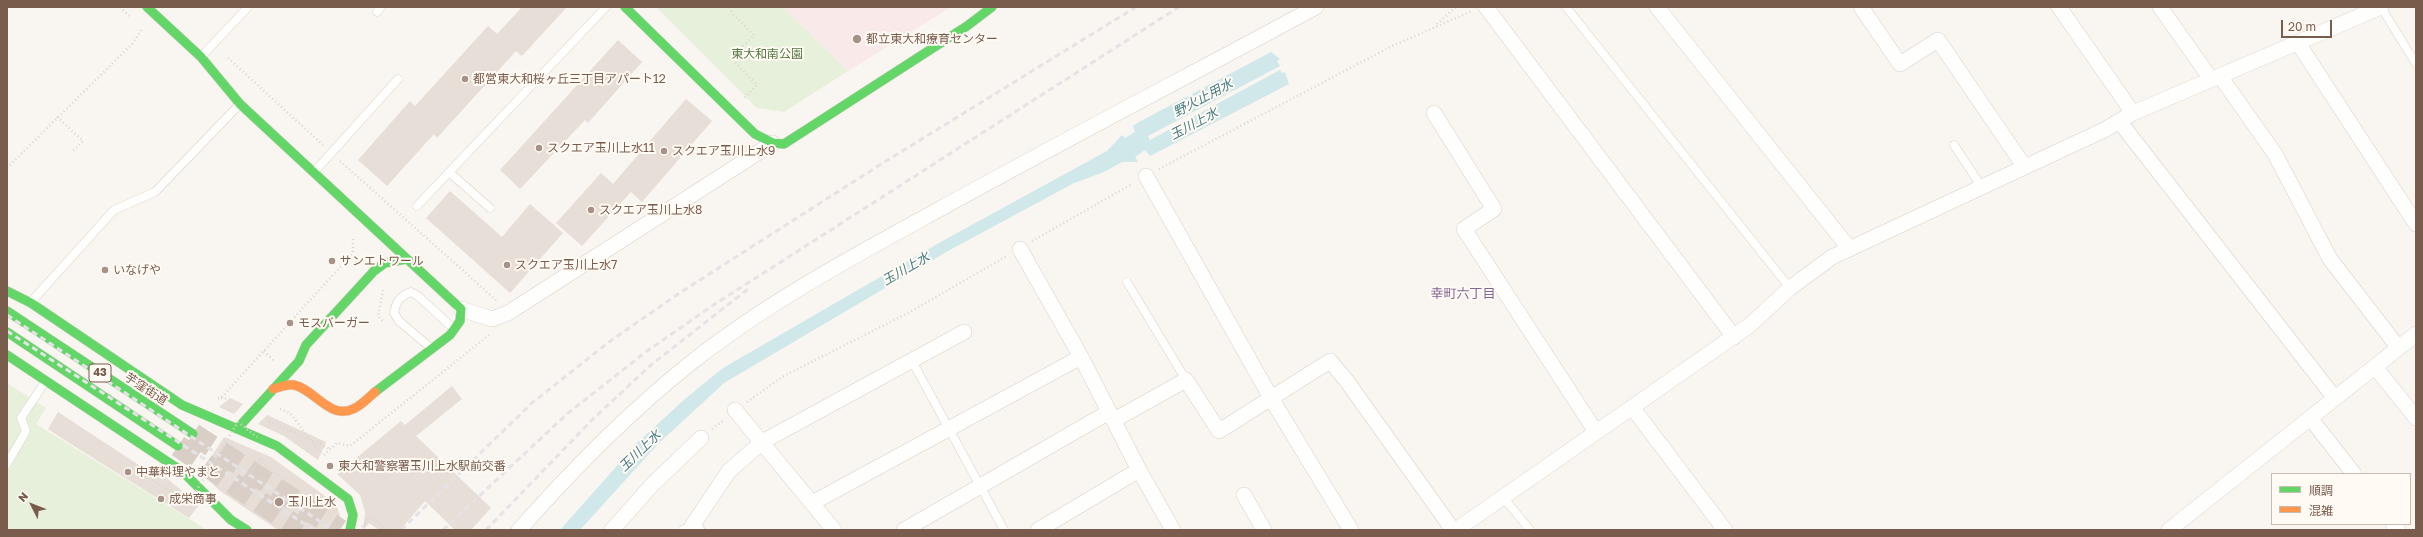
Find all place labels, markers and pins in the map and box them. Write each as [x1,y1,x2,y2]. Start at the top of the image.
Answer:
place label: 都立東大和療育センター [866,32,998,46]
marker: 都立東大和療育センター [851,33,863,45]
place label: 都営東大和桜ヶ丘三丁目アパート12 [473,72,666,86]
marker: 都営東大和桜ヶ丘三丁目アパート12 [460,74,470,84]
place label: スクエア玉川上水11 [547,141,655,155]
marker: スクエア玉川上水11 [534,143,544,153]
place label: スクエア玉川上水9 [672,144,775,158]
marker: スクエア玉川上水9 [659,146,669,156]
place label: スクエア玉川上水8 [599,203,702,217]
marker: スクエア玉川上水8 [586,205,596,215]
place label: サンエトワール [340,254,424,268]
marker: サンエトワール [327,256,337,266]
place label: スクエア玉川上水7 [515,258,617,272]
marker: スクエア玉川上水7 [502,260,512,270]
place label: いなげや [113,263,161,277]
marker: いなげや [100,265,110,275]
place label: モスバーガー [298,316,370,330]
marker: モスバーガー [285,318,295,328]
place label: 東大和警察署玉川上水駅前交番 [338,459,506,473]
marker: 東大和警察署玉川上水駅前交番 [325,461,335,471]
place label: 中華料理やまと [136,465,220,479]
marker: 中華料理やまと [123,467,133,477]
place label: 成栄商事 [169,492,217,506]
marker: 成栄商事 [156,494,166,504]
place label: 玉川上水 [288,495,336,509]
marker: 玉川上水 [273,496,285,508]

